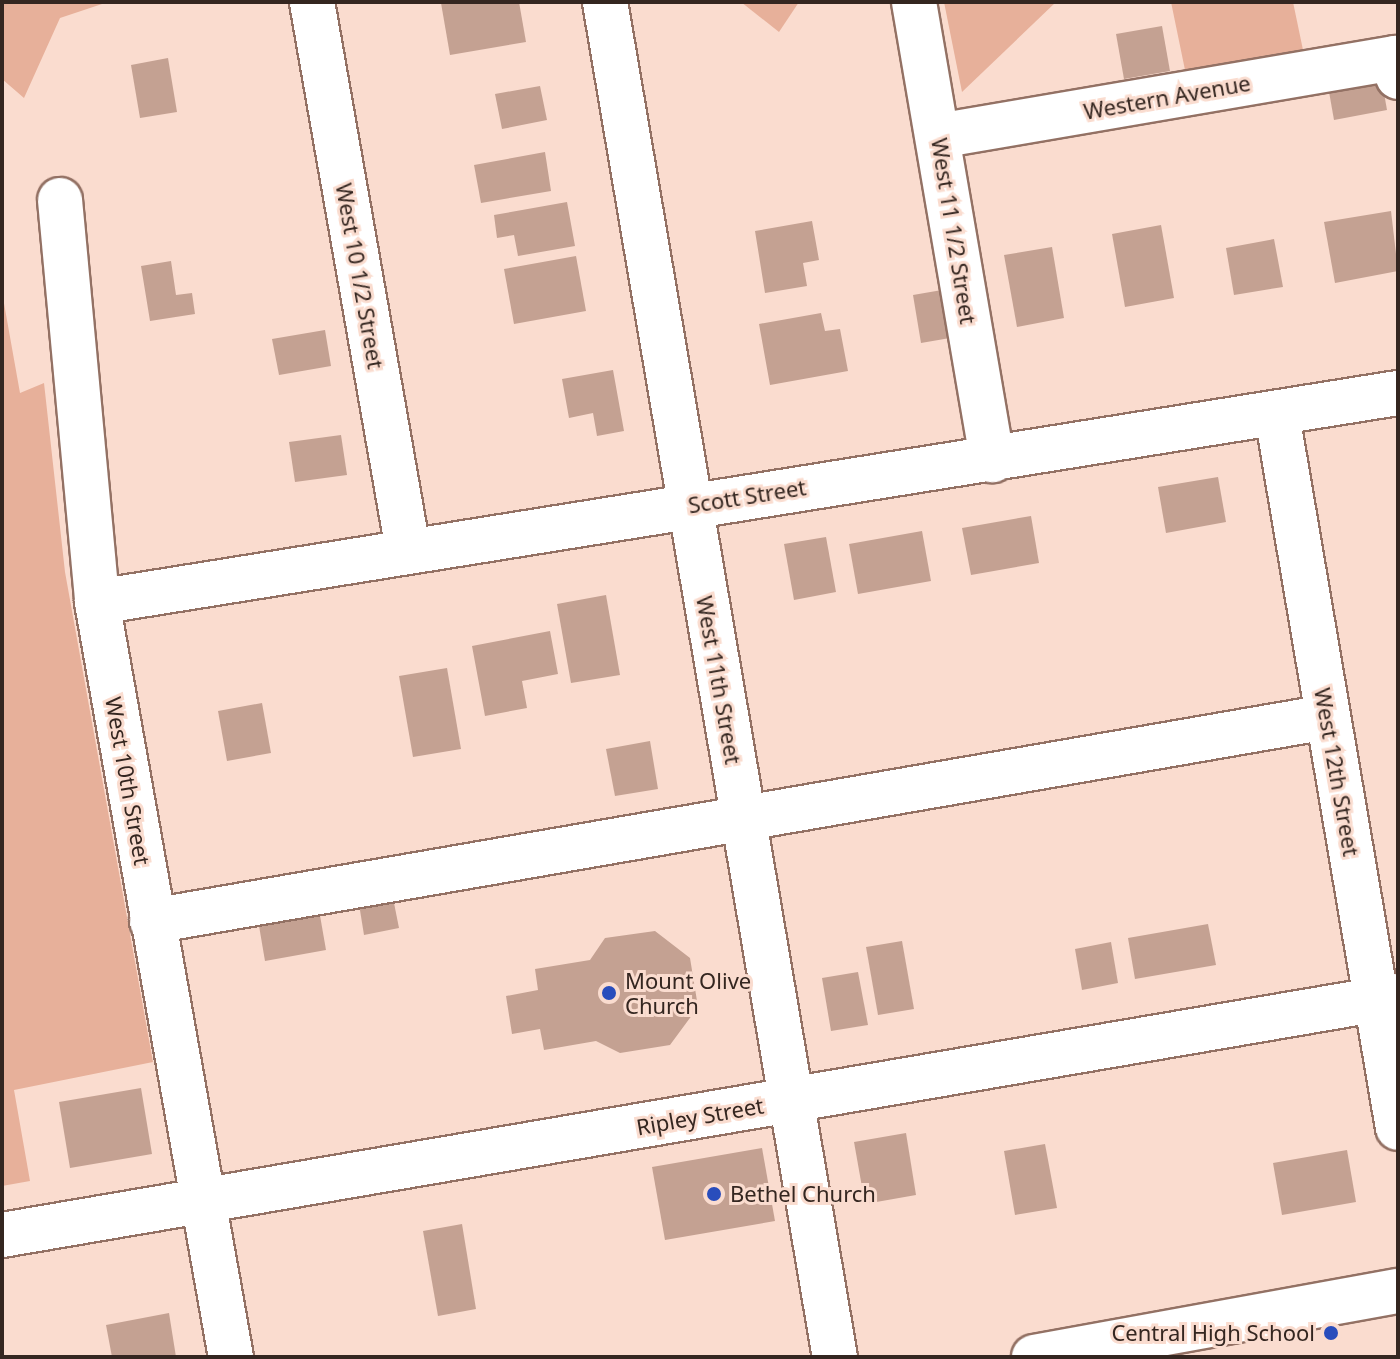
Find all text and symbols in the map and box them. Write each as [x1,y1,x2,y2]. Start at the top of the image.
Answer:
street label: Western Avenue [1082,69,1252,125]
street label: West 11 1/2 Street [926,136,982,326]
street label: West 10 1/2 Street [331,181,389,371]
street label: Scott Street [686,474,808,518]
street label: West 11th Street [691,594,747,766]
street label: West 12th Street [1309,686,1365,858]
street label: West 10th Street [100,695,156,867]
place label: Mount Olive Church [625,967,751,1018]
marker: Mount Olive Church [600,984,618,1002]
street label: Ripley Street [634,1092,766,1140]
place label: Bethel Church [730,1181,876,1207]
marker: Bethel Church [705,1185,723,1203]
place label: Central High School [1111,1320,1315,1346]
marker: Central High School [1322,1324,1340,1342]

